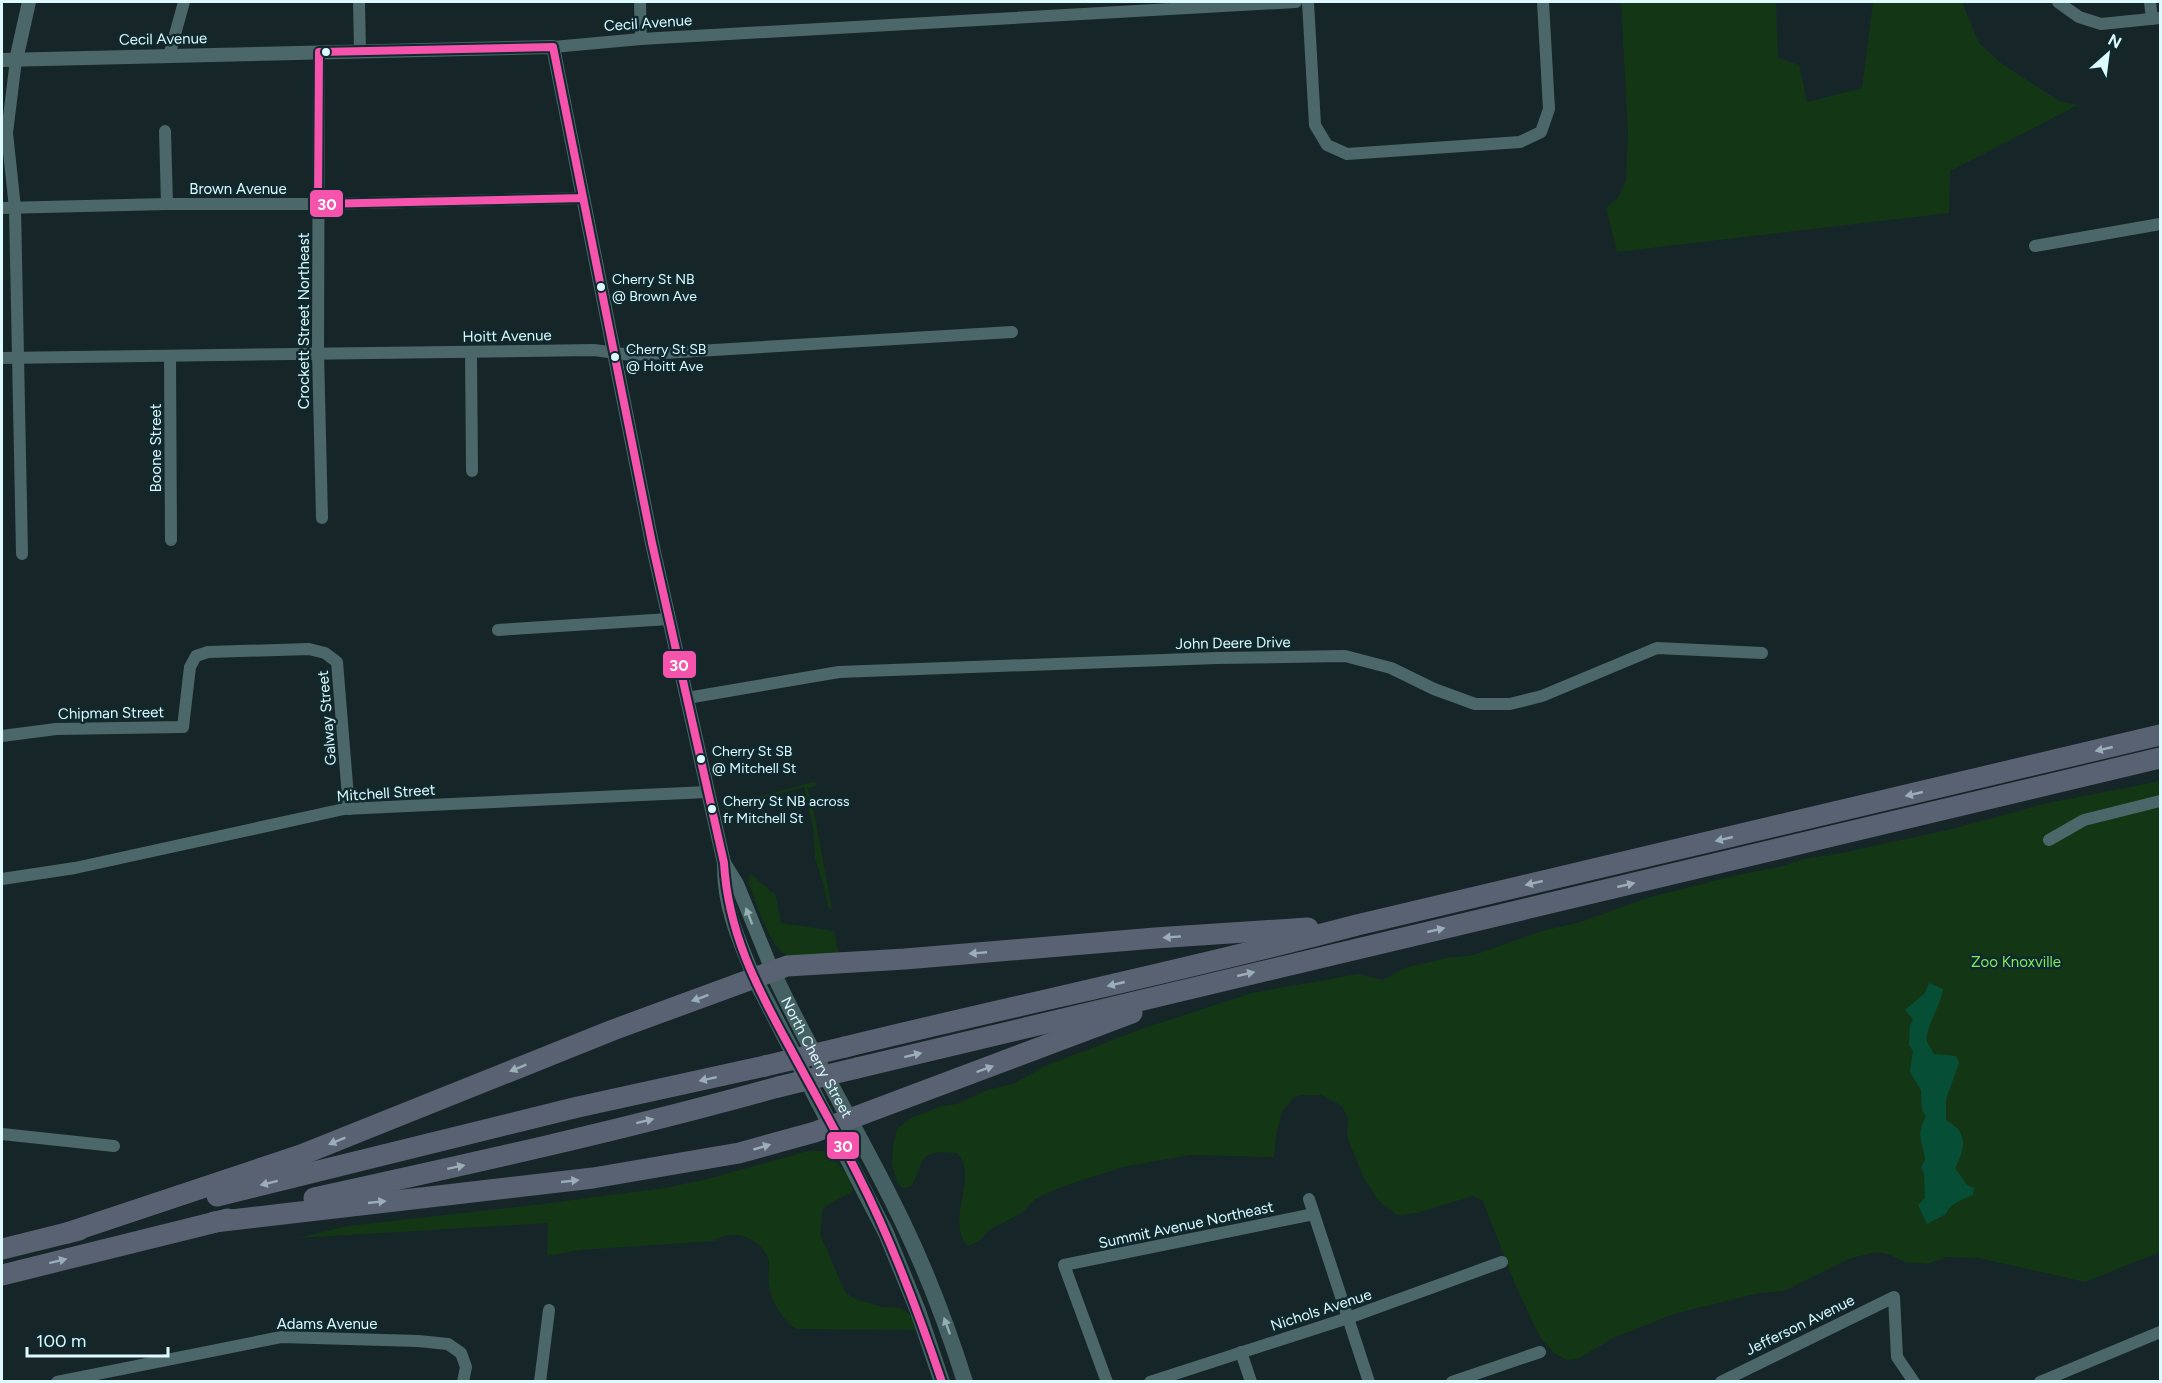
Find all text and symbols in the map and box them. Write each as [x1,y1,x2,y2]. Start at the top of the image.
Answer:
street label: Cecil Avenue [603,11,693,35]
north arrow [2078,24,2138,84]
street label: Cecil Avenue [119,29,207,49]
text: N [2105,30,2125,52]
unlabelled marker [320,46,332,58]
street label: Brown Avenue [189,180,287,198]
line badge: 30 [309,189,344,218]
text: 30 [317,195,337,214]
street label: Crockett Street Northeast [295,232,313,409]
place label: Cherry St NB @ Brown Ave [612,271,697,305]
marker: Cherry St NB @ Brown Ave [595,281,607,293]
street label: Hoitt Avenue [462,326,552,346]
place label: Cherry St SB @ Hoitt Ave [626,341,706,375]
marker: Cherry St SB @ Hoitt Ave [609,351,621,363]
street label: Boone Street [147,403,165,492]
street label: John Deere Drive [1175,633,1291,653]
line badge: 30 [662,650,697,679]
text: 30 [669,656,689,675]
street label: Galway Street [314,670,340,766]
street label: Chipman Street [58,703,164,723]
place label: Cherry St SB @ Mitchell St [712,743,796,777]
one-way arrow [2094,744,2113,754]
marker: Cherry St SB @ Mitchell St [695,753,707,765]
street label: Mitchell Street [336,781,436,805]
one-way arrow [1905,789,1923,799]
place label: Cherry St NB across fr Mitchell St [723,793,850,827]
marker: Cherry St NB across fr Mitchell St [706,803,718,815]
one-way arrow [1715,834,1733,844]
one-way arrow [1525,879,1543,889]
one-way arrow [1616,880,1635,890]
one-way arrow [744,907,754,925]
one-way arrow [1426,924,1445,934]
one-way arrow [1163,933,1182,942]
one-way arrow [969,948,988,958]
park label: Zoo Knoxville [1971,953,2061,971]
one-way arrow [1237,969,1255,979]
one-way arrow [1106,980,1125,989]
one-way arrow [690,993,708,1003]
street label: North Cherry Street [777,994,856,1121]
one-way arrow [904,1049,923,1059]
one-way arrow [508,1063,526,1073]
one-way arrow [976,1063,994,1073]
one-way arrow [698,1075,717,1084]
one-way arrow [636,1116,654,1126]
line badge: 30 [826,1131,860,1160]
one-way arrow [327,1136,345,1146]
text: 30 [833,1137,853,1156]
one-way arrow [753,1142,771,1151]
one-way arrow [446,1161,465,1171]
one-way arrow [561,1176,580,1185]
one-way arrow [260,1179,278,1189]
one-way arrow [367,1198,386,1207]
street label: Summit Avenue Northeast [1097,1198,1275,1252]
one-way arrow [49,1256,67,1266]
street label: Nichols Avenue [1268,1285,1374,1335]
street label: Jefferson Avenue [1743,1291,1857,1359]
street label: Adams Avenue [277,1315,377,1333]
one-way arrow [941,1317,951,1335]
scale bar [27,1320,168,1358]
text: 100 m [36,1330,86,1352]

